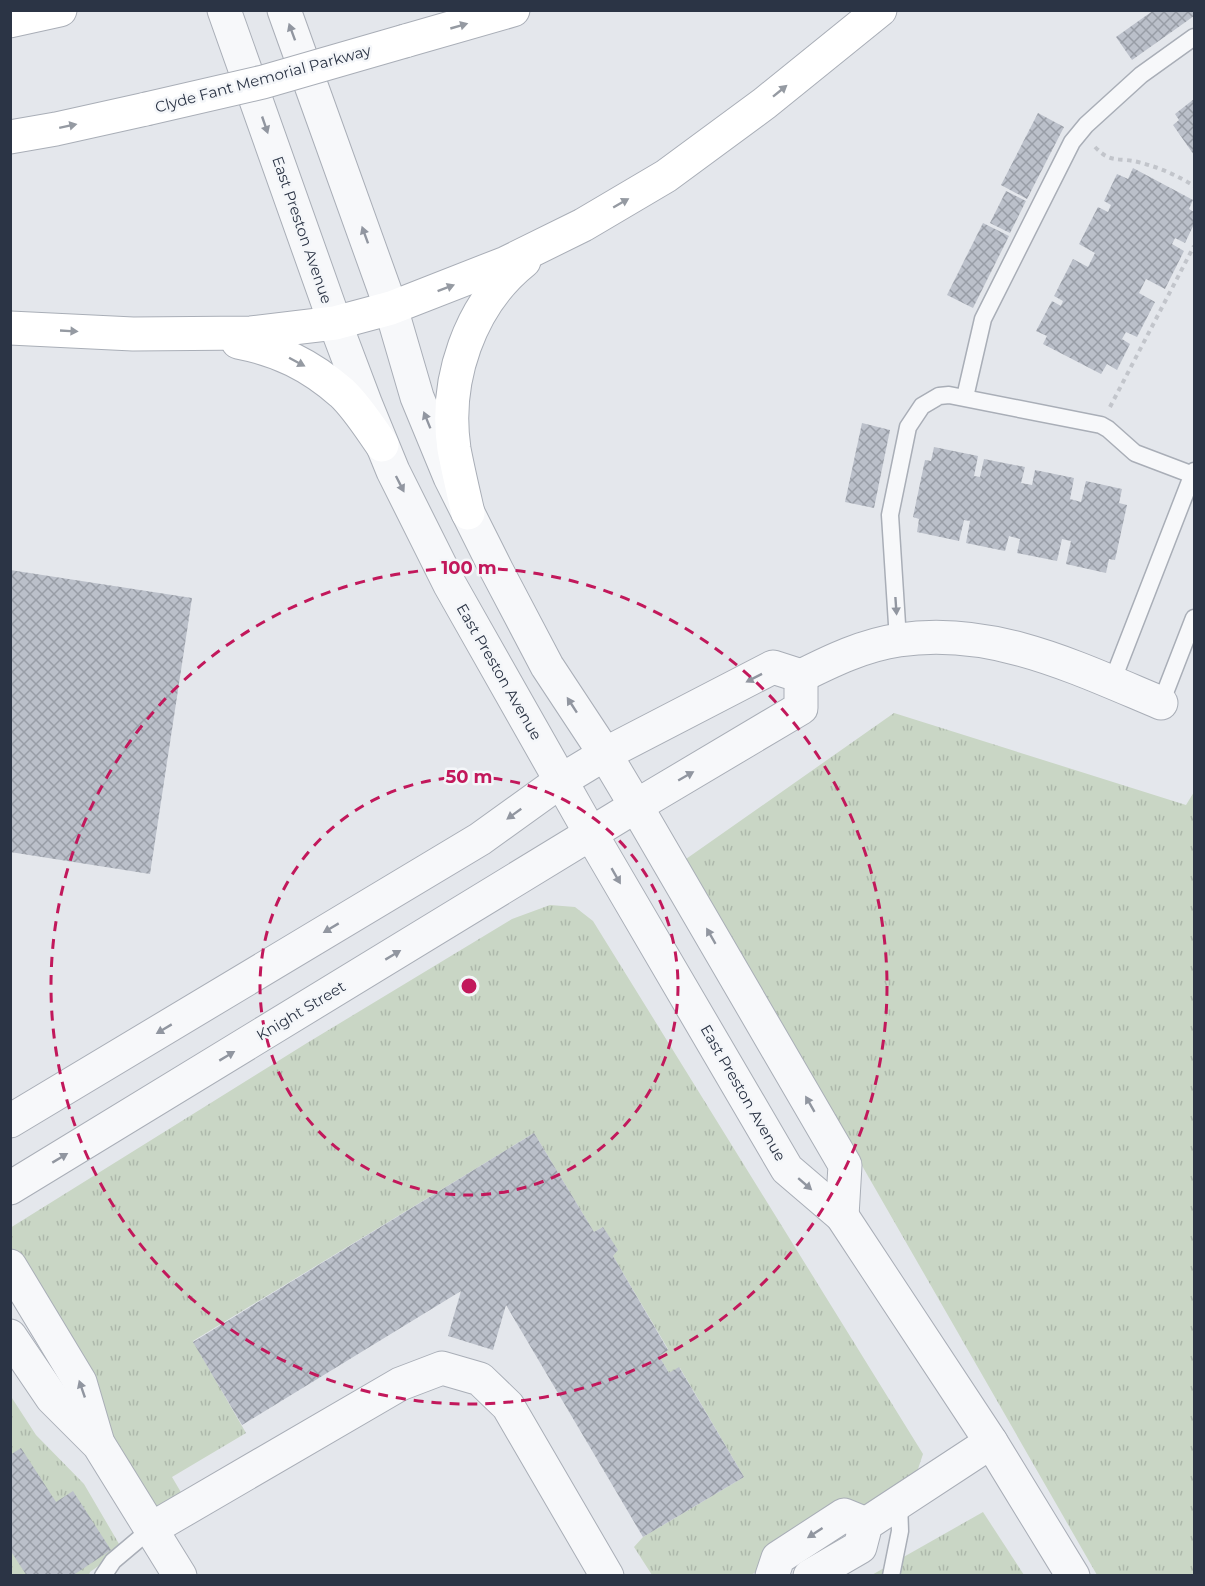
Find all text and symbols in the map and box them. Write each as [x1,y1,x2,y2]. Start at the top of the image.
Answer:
one-way arrow [451,21,469,30]
one-way arrow [286,23,296,41]
street label: Clyde Fant Memorial Parkway [153,40,374,117]
one-way arrow [772,84,788,97]
one-way arrow [260,116,270,134]
one-way arrow [59,121,77,131]
street label: East Preston Avenue [268,154,337,306]
one-way arrow [613,198,630,208]
one-way arrow [359,226,369,244]
one-way arrow [437,282,455,292]
one-way arrow [59,327,78,336]
one-way arrow [289,357,306,367]
one-way arrow [422,410,432,428]
one-way arrow [395,476,404,493]
text: 100 m [441,557,497,579]
one-way arrow [892,596,901,615]
street label: East Preston Avenue [453,600,546,743]
one-way arrow [745,673,762,682]
one-way arrow [567,697,578,713]
text: 50 m [446,766,492,788]
one-way arrow [678,771,694,782]
one-way arrow [506,808,522,819]
one-way arrow [610,868,621,884]
one-way arrow [323,923,339,934]
one-way arrow [706,928,717,944]
one-way arrow [385,949,402,960]
centre of rings [459,976,479,996]
street label: Knight Street [253,977,349,1045]
street label: East Preston Avenue [697,1021,790,1164]
one-way arrow [155,1024,172,1034]
one-way arrow [219,1051,235,1062]
one-way arrow [804,1096,815,1112]
one-way arrow [52,1152,68,1163]
one-way arrow [797,1177,812,1190]
one-way arrow [76,1380,86,1398]
one-way arrow [807,1528,824,1539]

